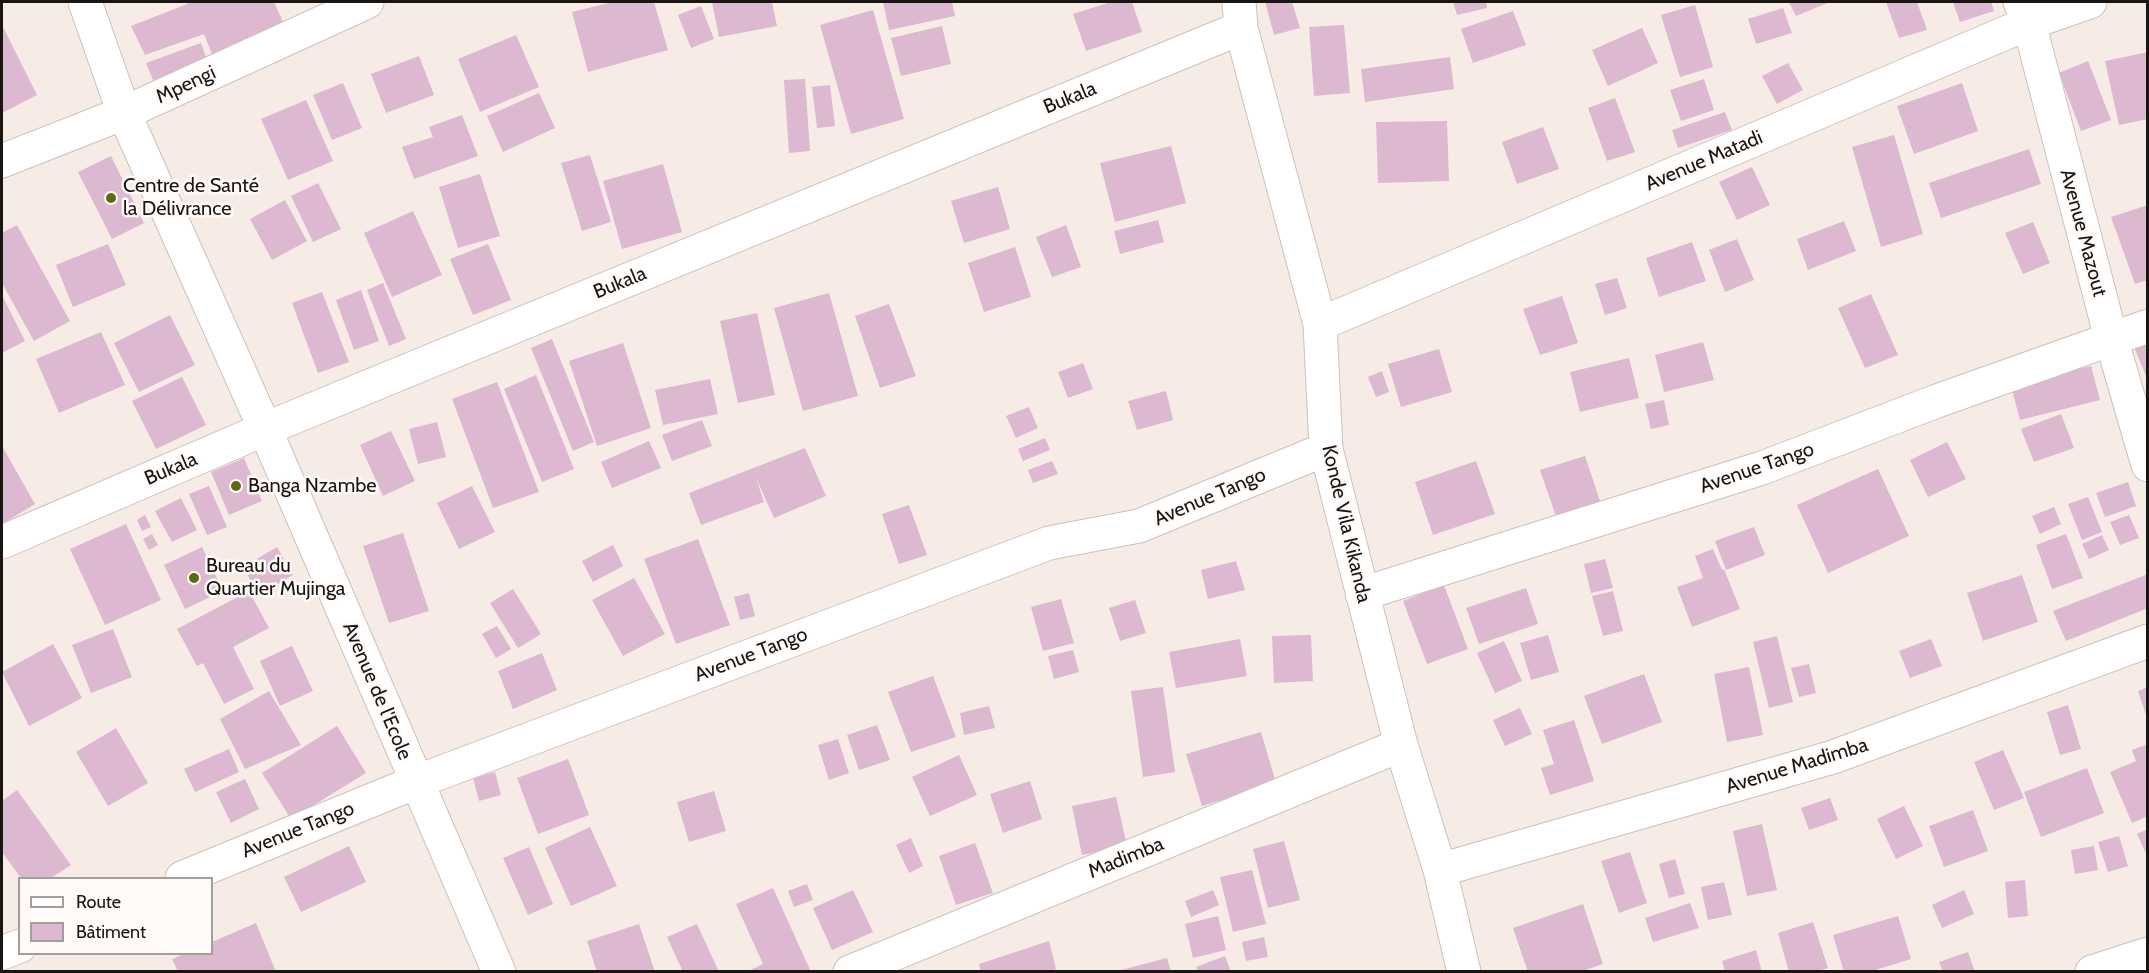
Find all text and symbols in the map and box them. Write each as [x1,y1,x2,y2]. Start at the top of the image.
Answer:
street label: Mpengi [152,61,220,109]
street label: Bukala [1040,77,1100,119]
street label: Avenue Matadi [1642,126,1766,196]
street label: Avenue Mazout [2054,167,2112,299]
place label: Centre de Santé la Délivrance [123,174,259,221]
marker: Centre de Santé la Délivrance [104,191,118,205]
street label: Bukala [590,262,650,304]
street label: Avenue Tango [1697,437,1817,499]
street label: Konde Vila Kikanda [1316,443,1376,605]
street label: Bukala [141,447,201,491]
street label: Avenue Tango [1150,463,1270,531]
place label: Banga Nzambe [248,474,377,498]
marker: Banga Nzambe [229,479,243,493]
place label: Bureau du Quartier Mujinga [206,554,345,601]
marker: Bureau du Quartier Mujinga [187,571,201,585]
street label: Avenue de l'Ecole [337,619,417,763]
street label: Avenue Tango [691,622,811,688]
street label: Avenue Madimba [1723,733,1871,799]
street label: Avenue Tango [238,797,358,863]
street label: Madimba [1085,832,1167,884]
legend [18,877,213,955]
text: Route [76,891,121,913]
text: Bâtiment [76,921,146,943]

